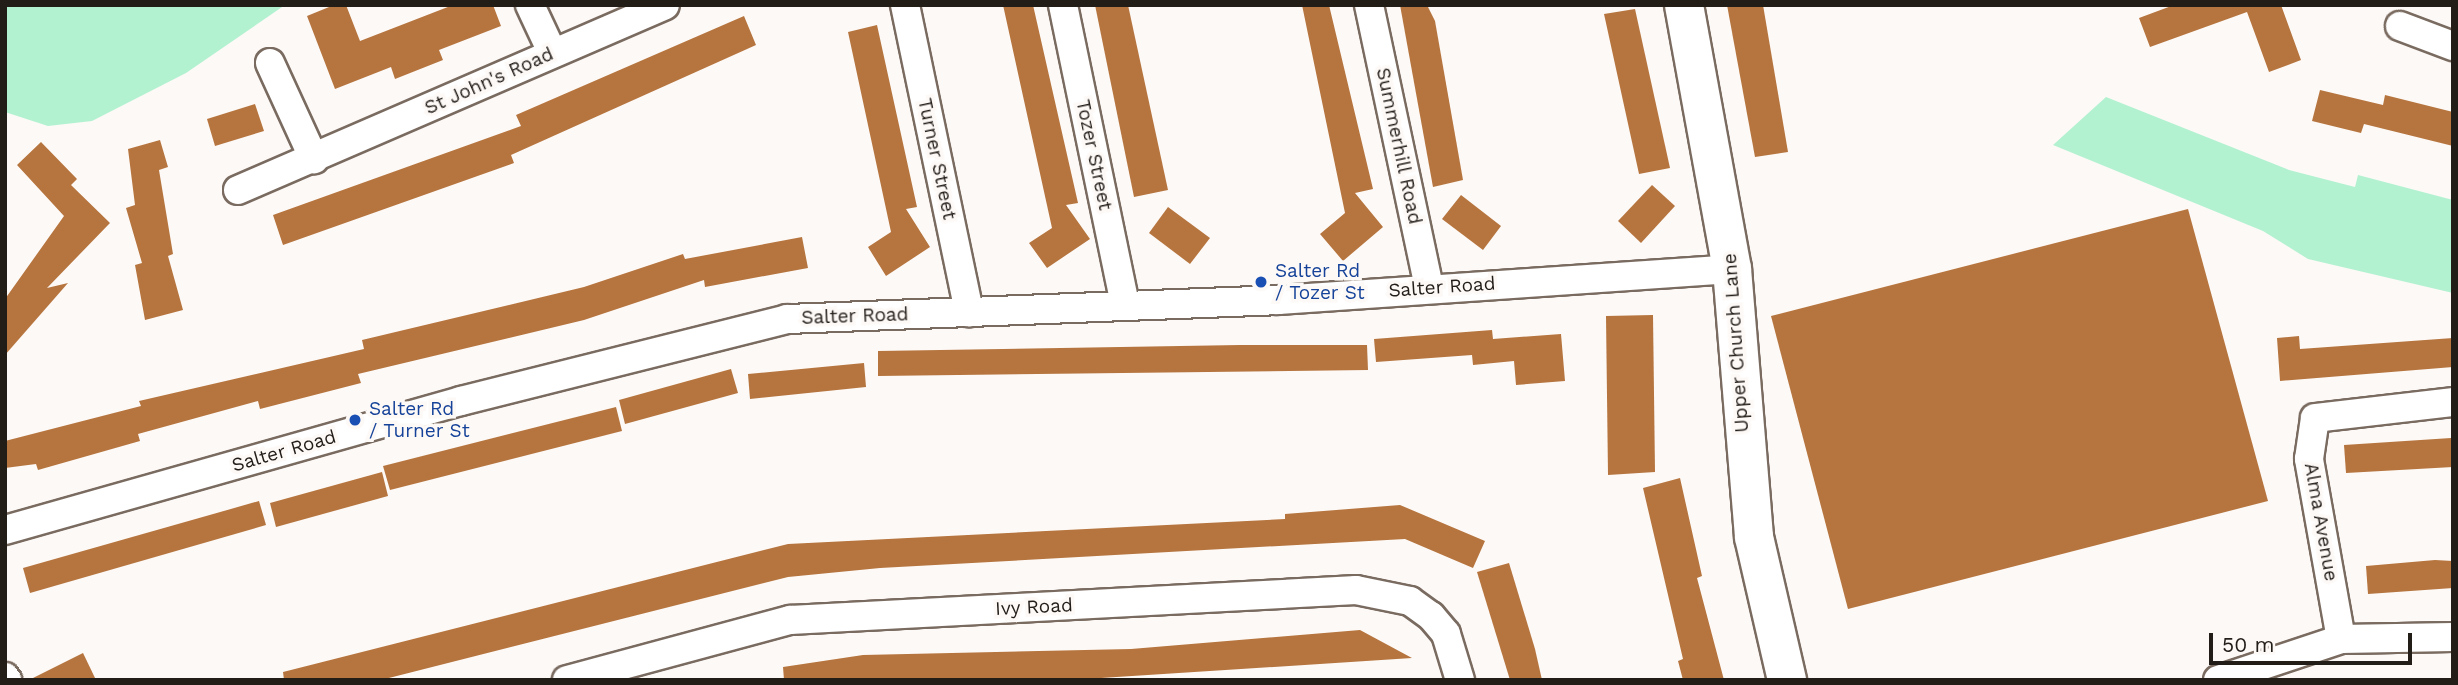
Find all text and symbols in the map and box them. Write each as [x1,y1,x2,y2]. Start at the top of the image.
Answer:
street label: St John's Road [421,42,557,120]
street label: Summerhill Road [1371,65,1427,227]
street label: Turner Street [913,96,961,222]
street label: Tozer Street [1071,97,1117,213]
street label: Upper Church Lane [1718,252,1754,434]
place label: Salter Rd / Tozer St [1275,260,1366,304]
street label: Salter Road [1387,272,1497,302]
marker: Salter Rd / Tozer St [1253,274,1269,290]
street label: Salter Road [801,303,909,329]
place label: Salter Rd / Turner St [369,398,471,442]
marker: Salter Rd / Turner St [347,412,363,428]
street label: Salter Road [229,425,339,477]
street label: Alma Avenue [2299,460,2343,584]
street label: Ivy Road [994,594,1074,620]
scale bar [2213,618,2416,662]
text: 50 m [2222,632,2274,657]

